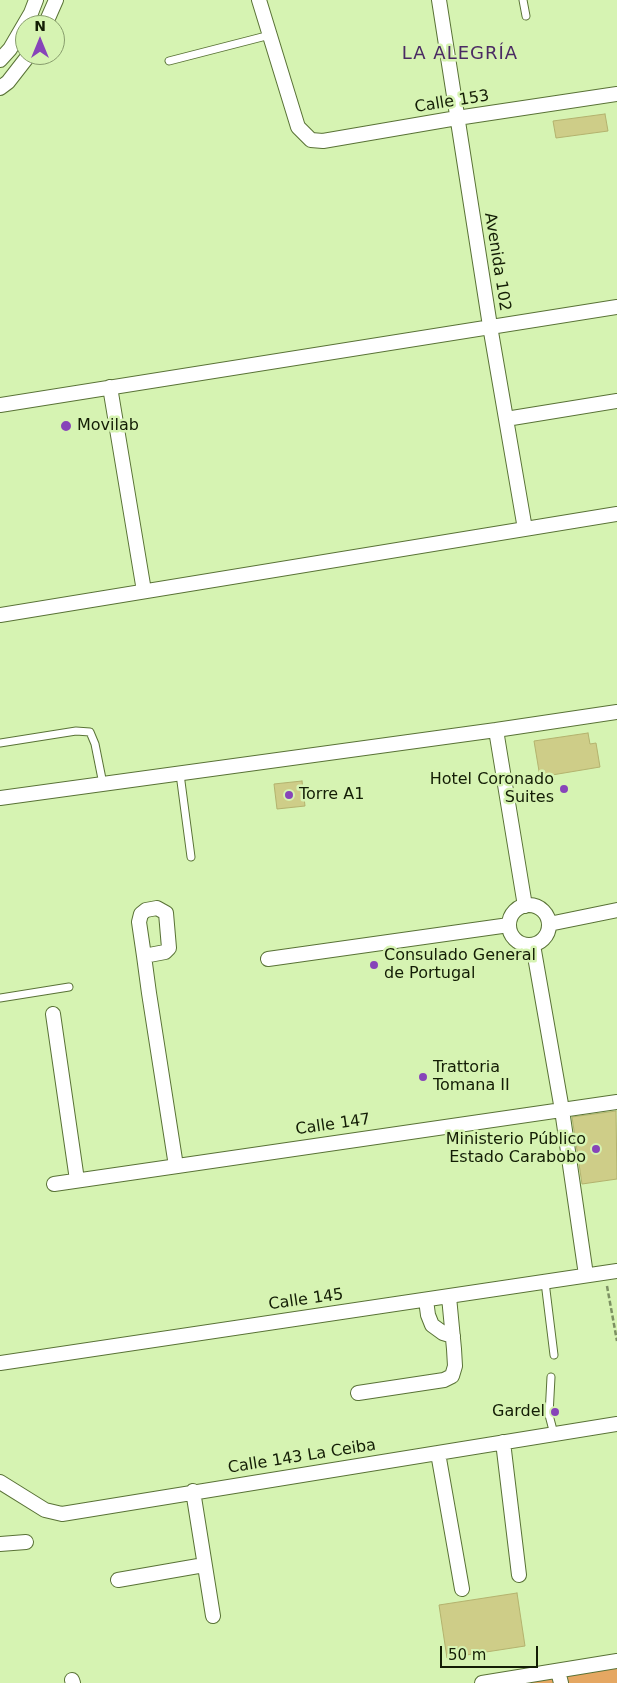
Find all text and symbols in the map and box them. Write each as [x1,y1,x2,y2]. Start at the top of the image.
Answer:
north arrow [15,15,65,65]
text: N [34,18,46,34]
district label: LA ALEGRÍA [401,43,519,65]
street label: Calle 153 [413,87,491,117]
street label: Avenida 102 [480,211,514,313]
place label: Movilab [77,416,139,436]
marker: Movilab [59,419,73,433]
place label: Hotel Coronado Suites [430,770,554,808]
marker: Hotel Coronado Suites [558,783,570,795]
place label: Torre A1 [299,785,364,805]
marker: Torre A1 [283,789,295,801]
place label: Consulado General de Portugal [384,946,536,984]
marker: Consulado General de Portugal [368,959,380,971]
place label: Trattoria Tomana II [433,1058,510,1096]
marker: Trattoria Tomana II [417,1071,429,1083]
street label: Calle 147 [294,1110,372,1140]
place label: Ministerio Público Estado Carabobo [446,1130,586,1168]
marker: Ministerio Público Estado Carabobo [590,1143,602,1155]
street label: Calle 145 [267,1285,345,1315]
place label: Gardel [492,1402,545,1422]
marker: Gardel [549,1406,561,1418]
street label: Calle 143 La Ceiba [227,1436,377,1478]
scale bar [442,1636,540,1668]
text: 50 m [448,1646,486,1664]

